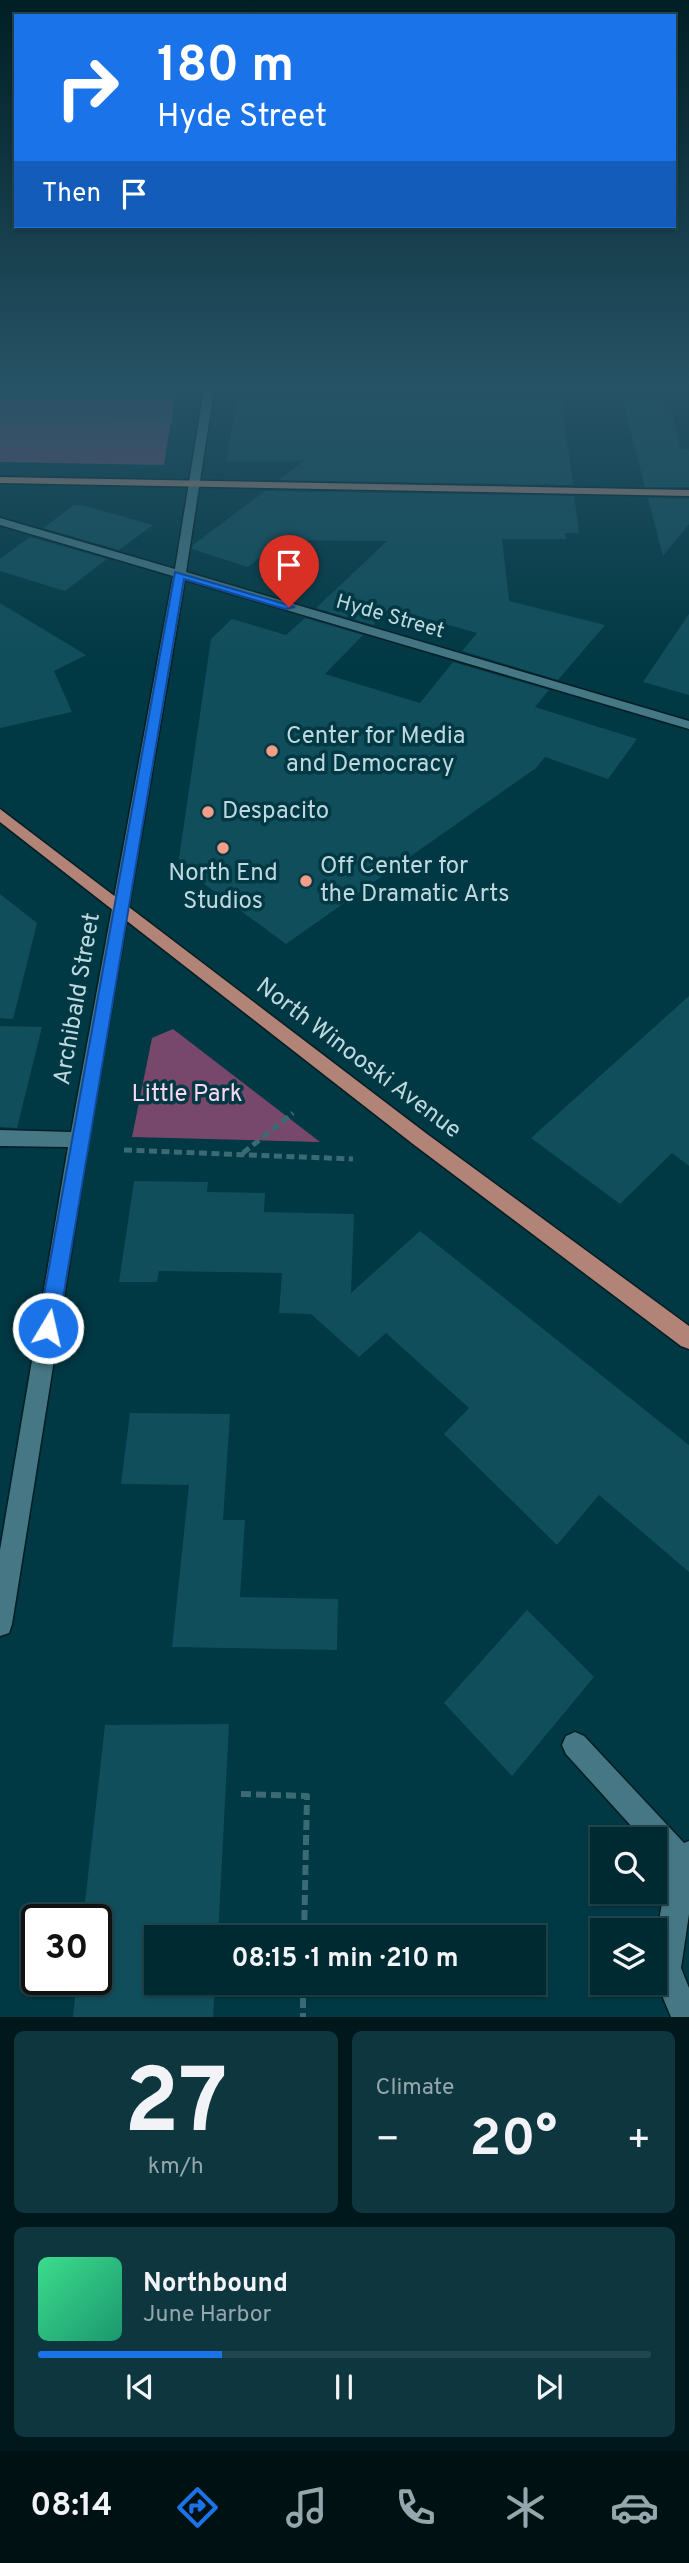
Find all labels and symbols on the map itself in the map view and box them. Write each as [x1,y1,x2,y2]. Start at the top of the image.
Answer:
pin [259,535,319,607]
street label: Hyde Street [333,589,447,645]
place label: Center for Media and Democracy [286,722,465,780]
marker: Center for Media and Democracy [264,743,280,759]
place label: Despacito [222,797,329,827]
marker: Despacito [200,804,216,820]
marker: North End Studios [215,840,231,856]
place label: Off Center for the Dramatic Arts [320,852,509,910]
place label: North End Studios [168,859,278,917]
marker: Off Center for the Dramatic Arts [298,873,314,889]
street label: Archibald Street [48,910,108,1088]
street label: North Winooski Avenue [249,972,467,1146]
park label: Little Park [131,1080,243,1110]
position arrow [11,1291,85,1365]
speed limit sign: 30 [21,1904,112,1995]

